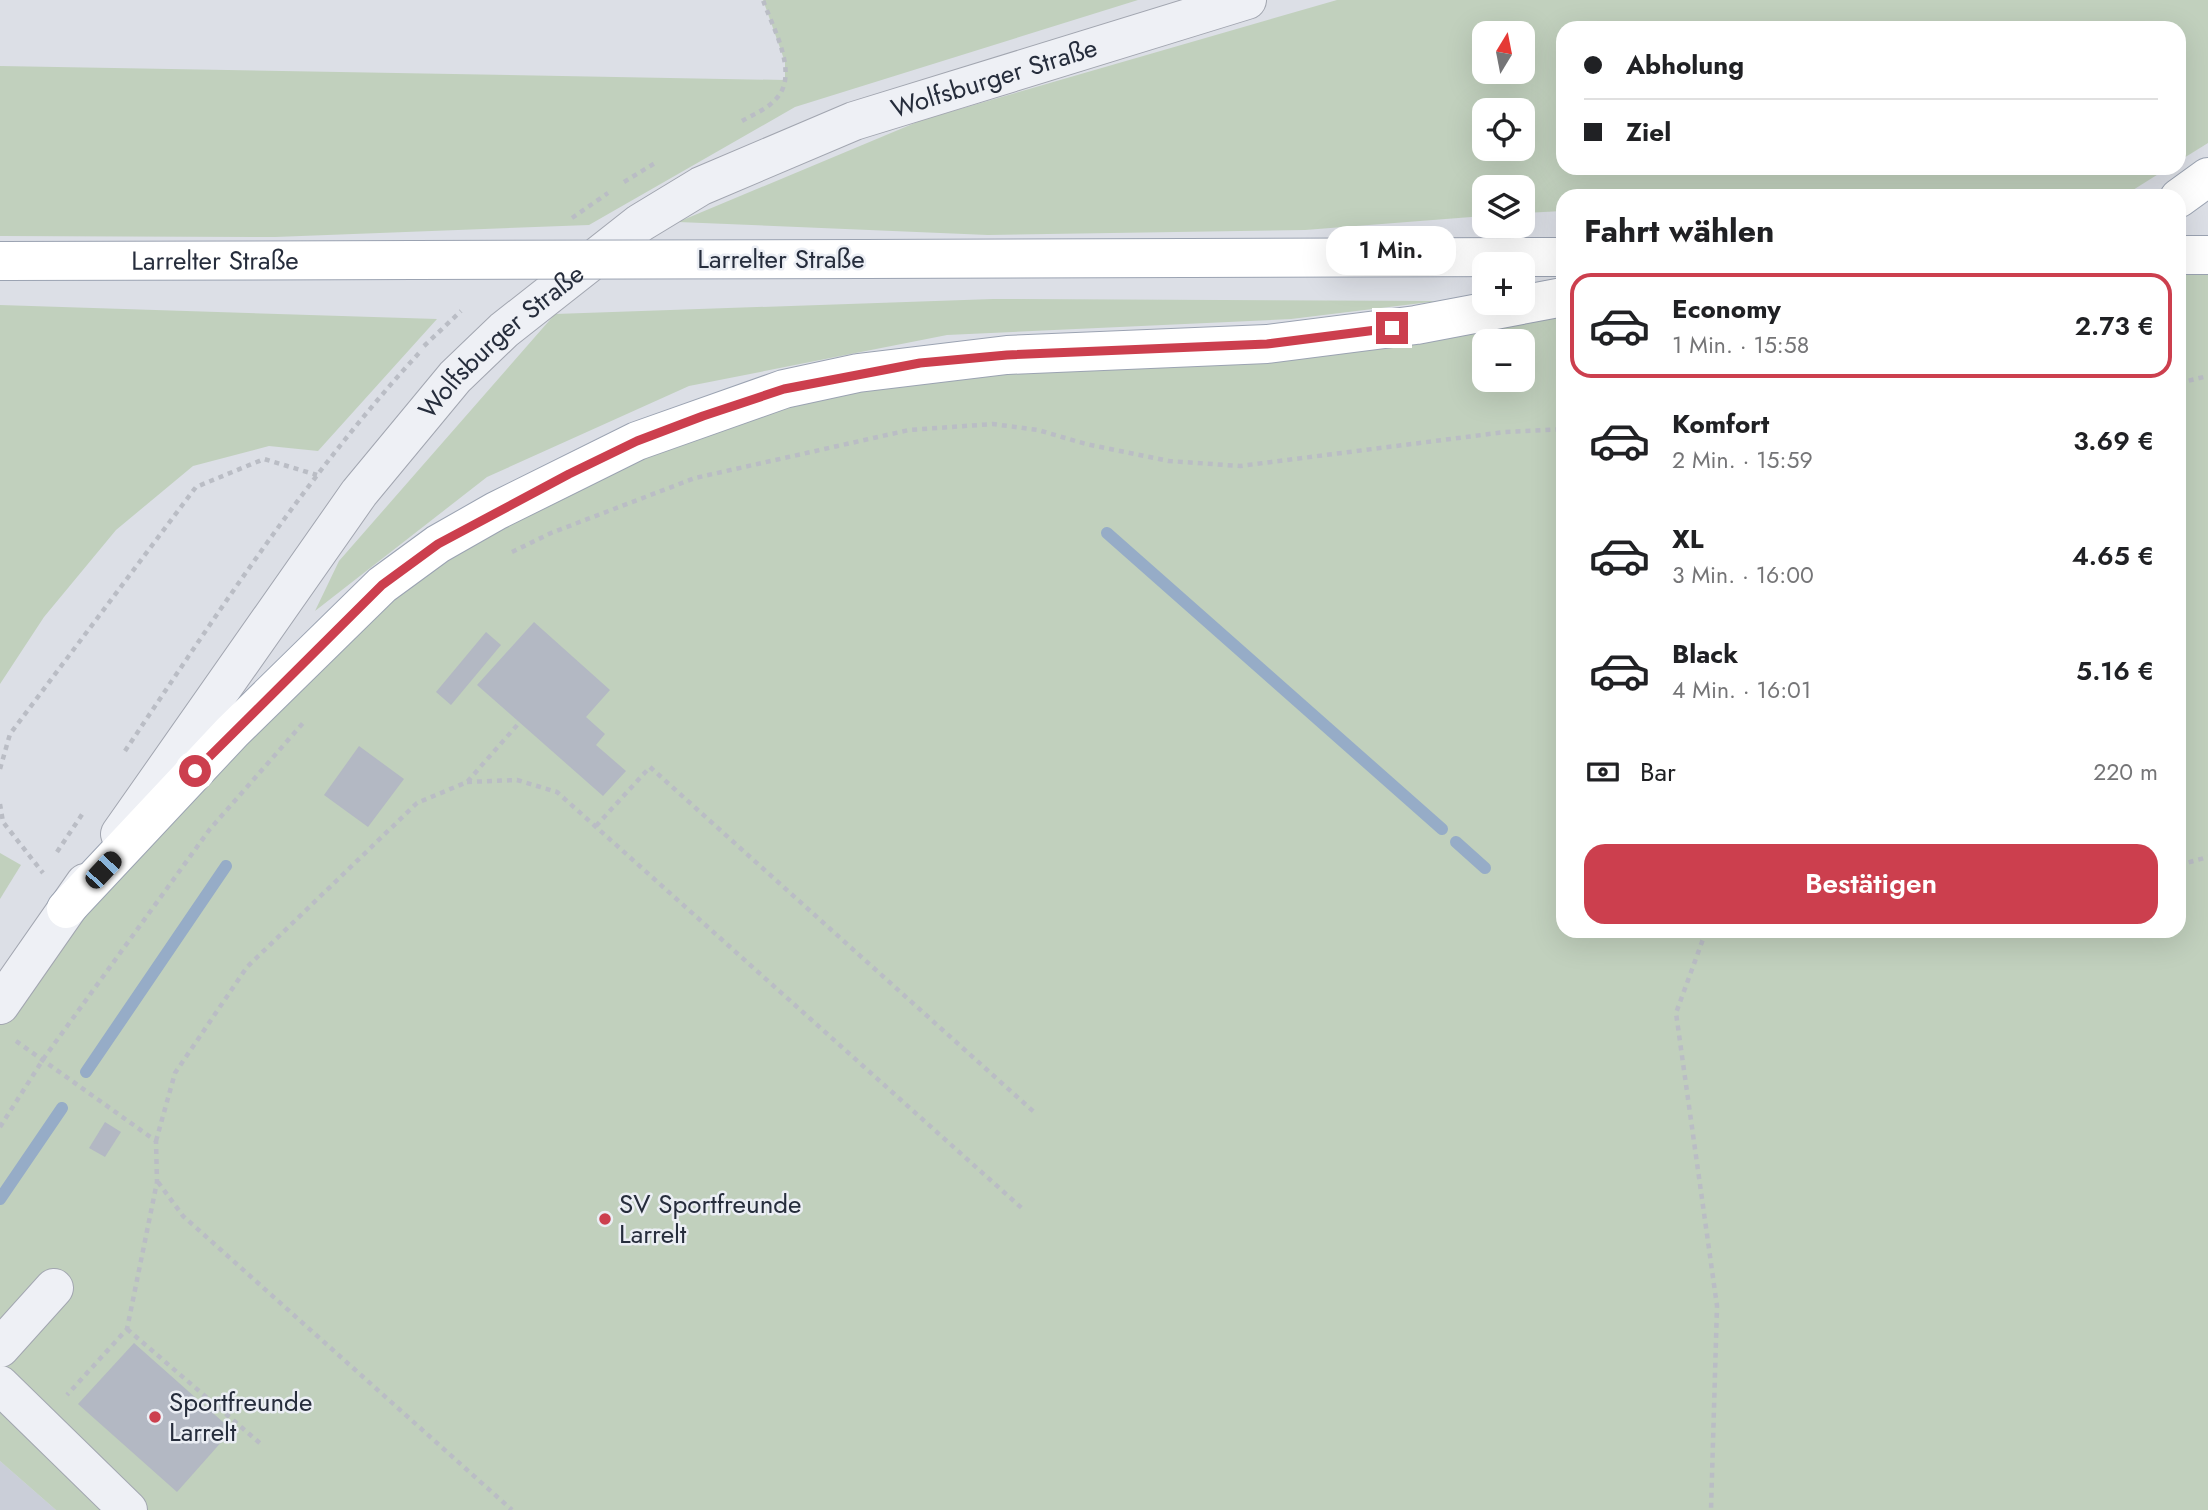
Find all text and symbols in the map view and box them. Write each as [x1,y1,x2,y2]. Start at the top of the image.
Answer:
north arrow [1472,21,1535,84]
map controls [1472,21,1535,392]
street label: Wolfsburger Straße [886,28,1102,128]
text: Abholung [1626,46,1744,84]
button: locate [1472,98,1535,161]
text: Ziel [1626,113,1671,151]
button: layers [1472,175,1535,238]
text: Fahrt wählen [1584,208,1774,254]
callout: 1 Min. [1327,226,1457,276]
text: 1 Min. [1359,233,1423,267]
street label: Larrelter Straße [697,240,865,278]
street label: Larrelter Straße [131,241,299,280]
button: + [1472,252,1535,315]
street label: Wolfsburger Straße [409,255,592,427]
text: Economy [1672,290,1781,328]
icon: car [1588,294,1651,357]
text: 2.73 € [2075,307,2154,345]
route end [1376,312,1408,344]
text: 1 Min. · 15:58 [1672,328,1809,362]
button: − [1472,329,1535,392]
text: Komfort [1672,405,1769,443]
icon: car [1588,409,1651,472]
text: 3.69 € [2073,422,2154,460]
text: 2 Min. · 15:59 [1672,443,1813,477]
text: XL [1672,520,1704,558]
icon: car [1588,524,1651,587]
text: 4.65 € [2072,537,2154,575]
text: 3 Min. · 16:00 [1672,558,1814,592]
text: Black [1672,635,1738,673]
icon: car [1588,639,1651,702]
text: 5.16 € [2076,652,2154,690]
text: 4 Min. · 16:01 [1672,673,1811,707]
icon: cash [1584,753,1622,791]
text: Bar [1640,753,1676,791]
route start [179,755,211,787]
text: 220 m [2093,755,2158,789]
button: Bestätigen [1584,844,2158,924]
car [81,847,126,893]
place label: SV Sportfreunde Larrelt [619,1185,802,1253]
marker: SV Sportfreunde Larrelt [597,1211,613,1227]
place label: Sportfreunde Larrelt [169,1383,312,1451]
marker: Sportfreunde Larrelt [147,1409,163,1425]

